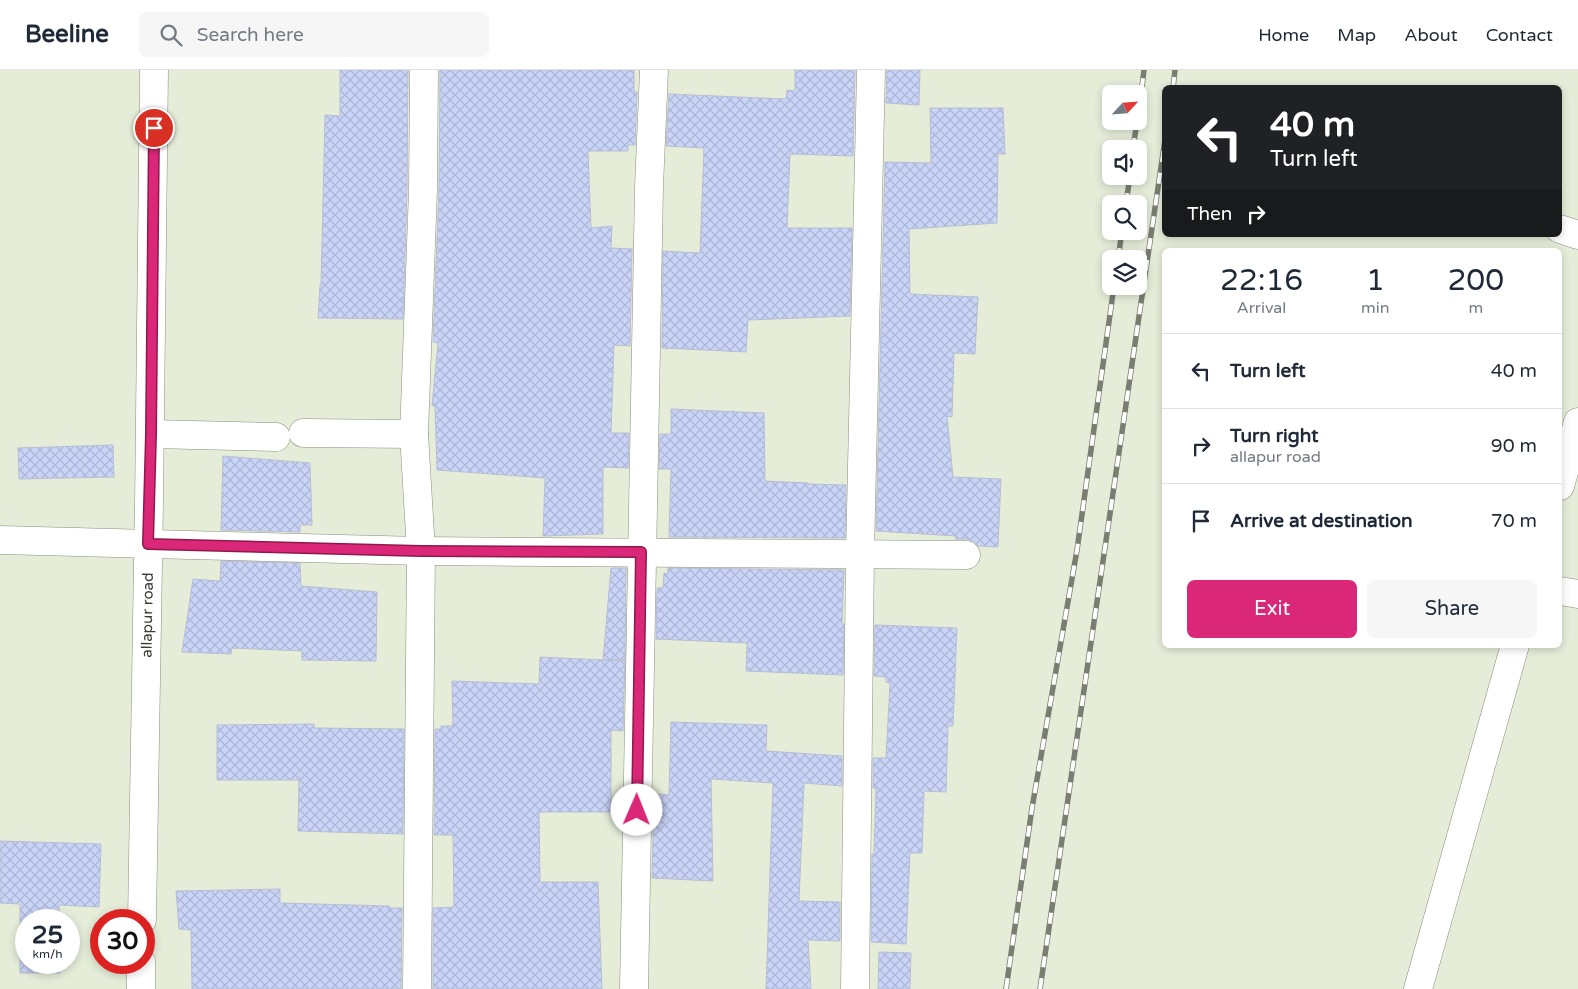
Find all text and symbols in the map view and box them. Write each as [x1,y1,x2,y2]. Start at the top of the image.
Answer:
search box [139,12,489,57]
text: Beeline [25,20,109,49]
icon: search [157,21,185,49]
text: Search here [197,24,304,46]
text: Home [1258,24,1309,46]
text: Map [1337,24,1376,46]
text: About [1404,24,1458,46]
text: Contact [1486,24,1553,46]
north arrow [1102,85,1148,130]
map controls [1102,85,1147,295]
text: 40 m [1270,104,1355,146]
icon: left [1187,105,1252,170]
pin [133,107,175,149]
icon: arrive [140,114,168,142]
button: sound [1102,140,1147,185]
text: Turn left [1270,146,1358,172]
button: search [1102,195,1147,240]
icon: right [1242,200,1270,228]
text: Then [1187,203,1232,225]
button: layers [1102,250,1147,295]
text: 22:16 [1220,262,1303,299]
text: 1 [1366,262,1385,299]
text: 200 [1448,262,1504,299]
text: Arrival [1237,298,1286,318]
text: min [1361,298,1390,318]
text: m [1468,298,1483,318]
icon: left [1187,357,1215,385]
text: Turn left [1230,360,1306,382]
text: 40 m [1491,360,1537,382]
text: Turn right [1230,425,1318,447]
icon: right [1187,432,1215,460]
text: 90 m [1491,435,1537,457]
text: allapur road [1230,447,1321,467]
icon: arrive [1187,507,1215,535]
text: Arrive at destination [1230,510,1413,532]
text: 70 m [1491,510,1537,532]
street label: allapur road [138,572,157,658]
button: Exit [1187,580,1357,638]
button: Share [1367,580,1537,638]
position arrow [610,783,662,835]
speed limit sign: 30 [90,909,155,974]
text: 25 [32,920,63,950]
text: km/h [32,947,63,961]

